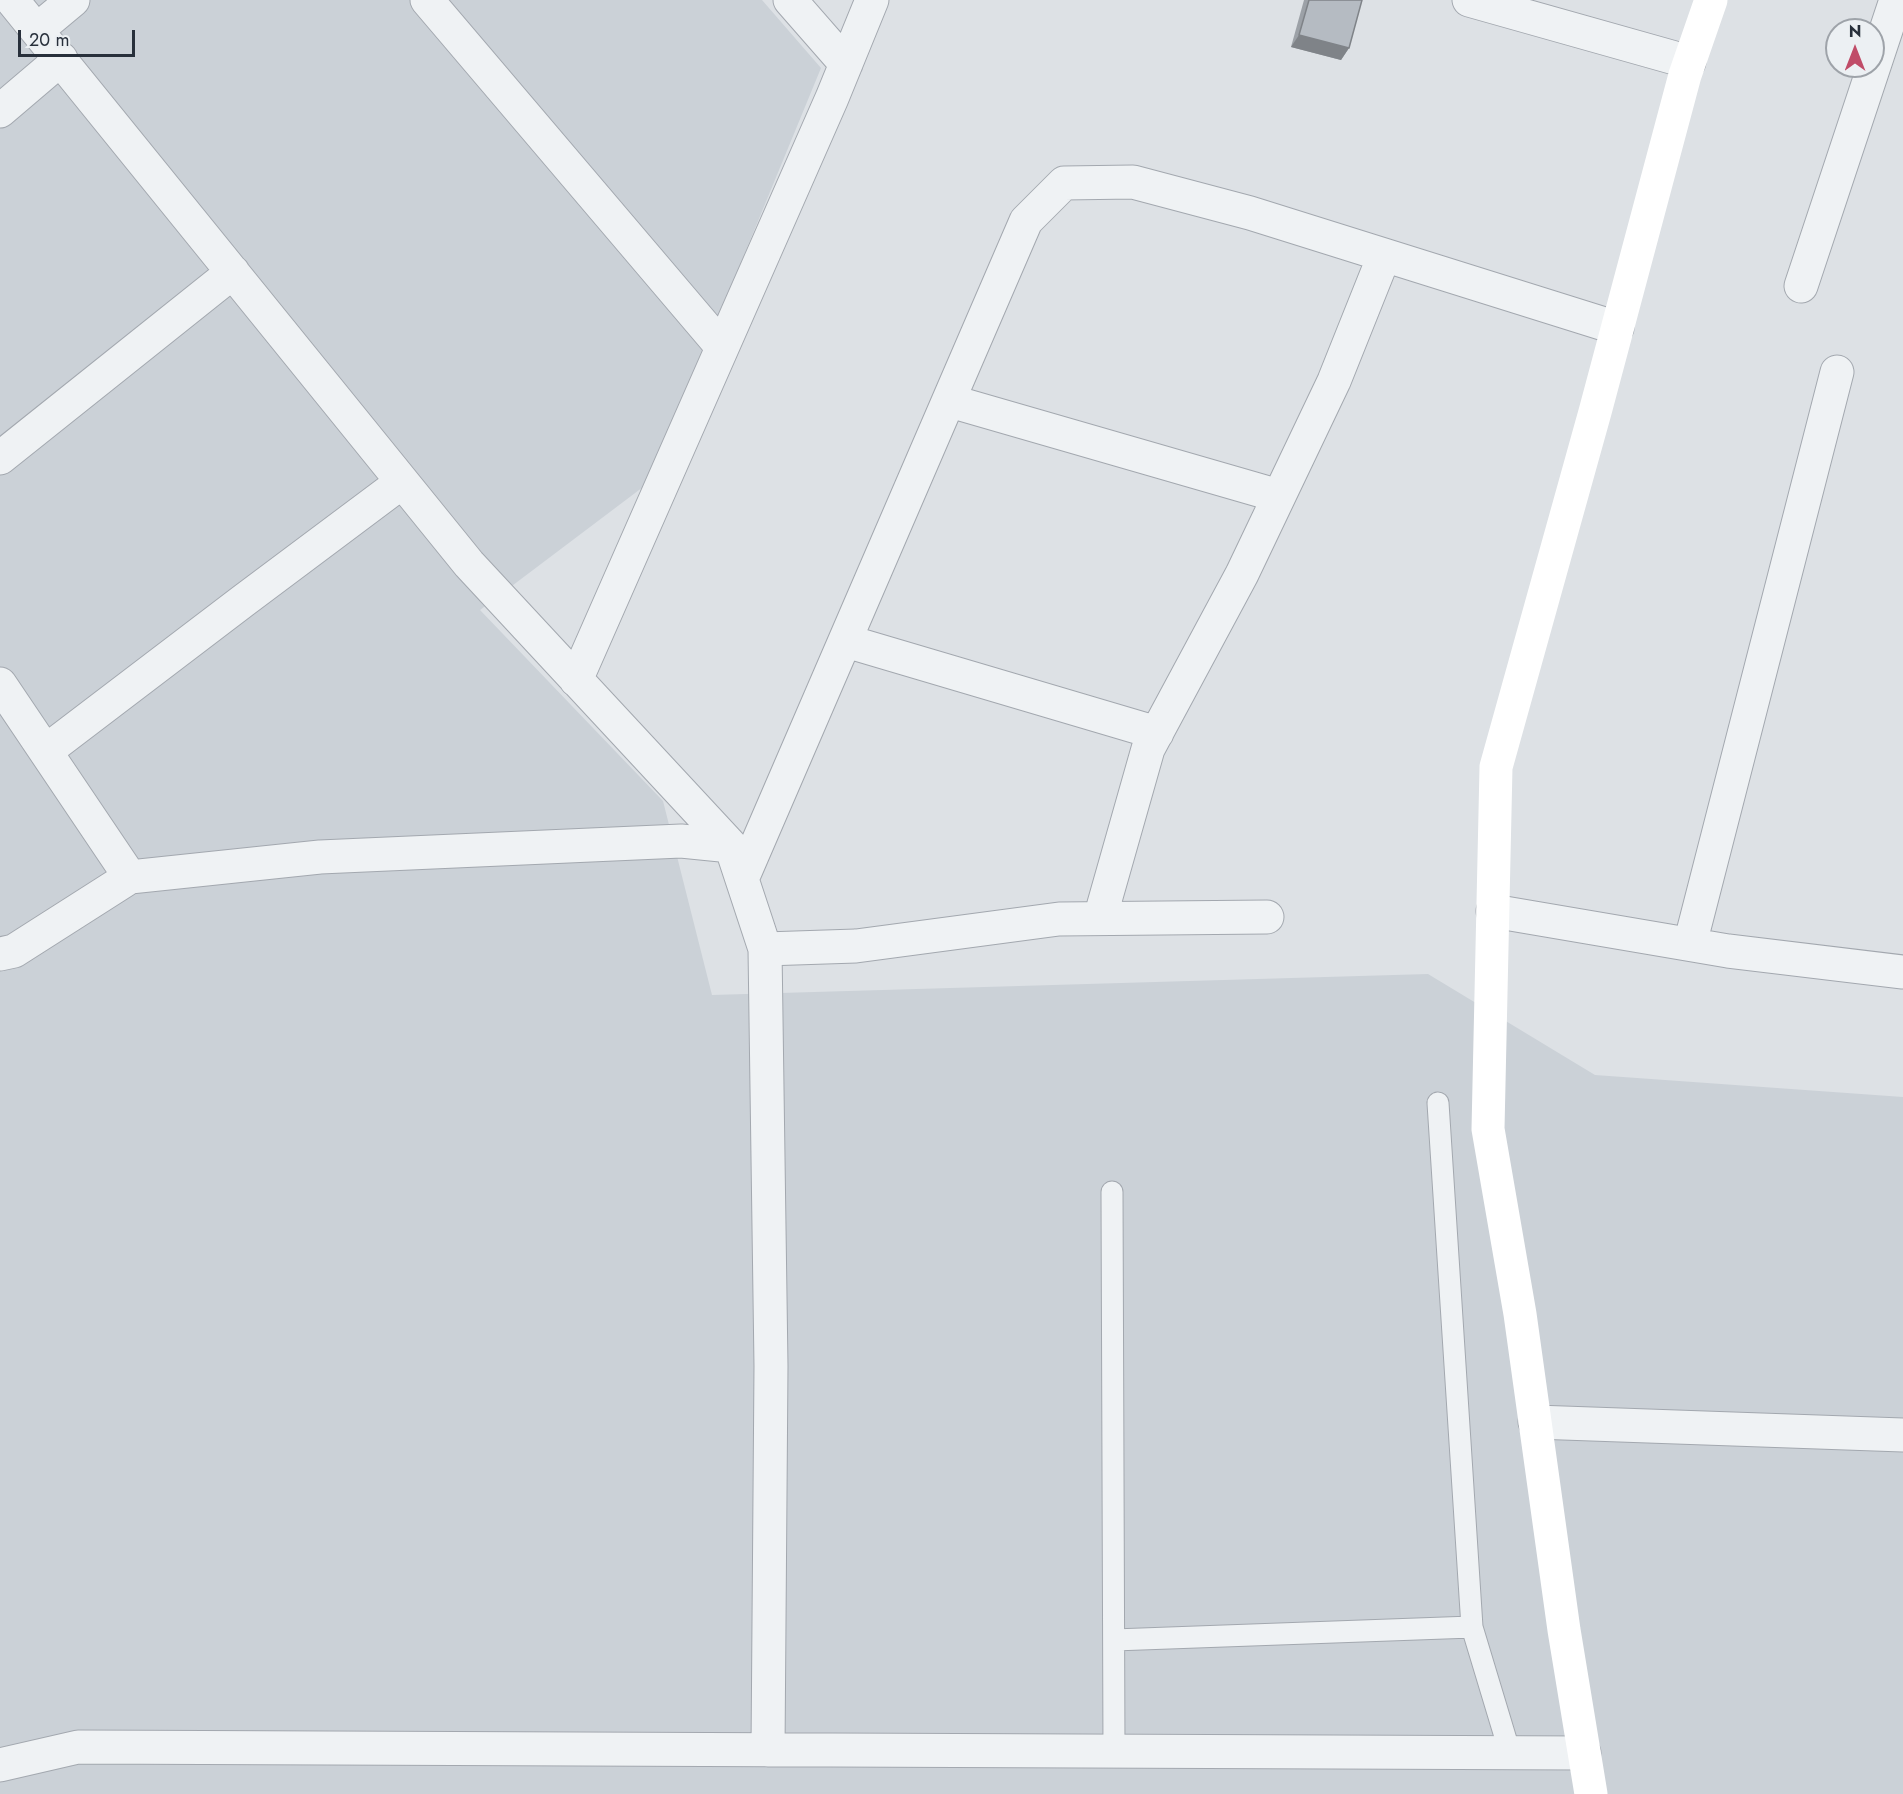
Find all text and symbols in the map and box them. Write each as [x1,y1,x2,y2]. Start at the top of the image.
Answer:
scale bar [21,18,138,56]
north arrow [1825,18,1885,78]
text: N [1849,20,1861,43]
text: 20 m [29,27,69,53]

